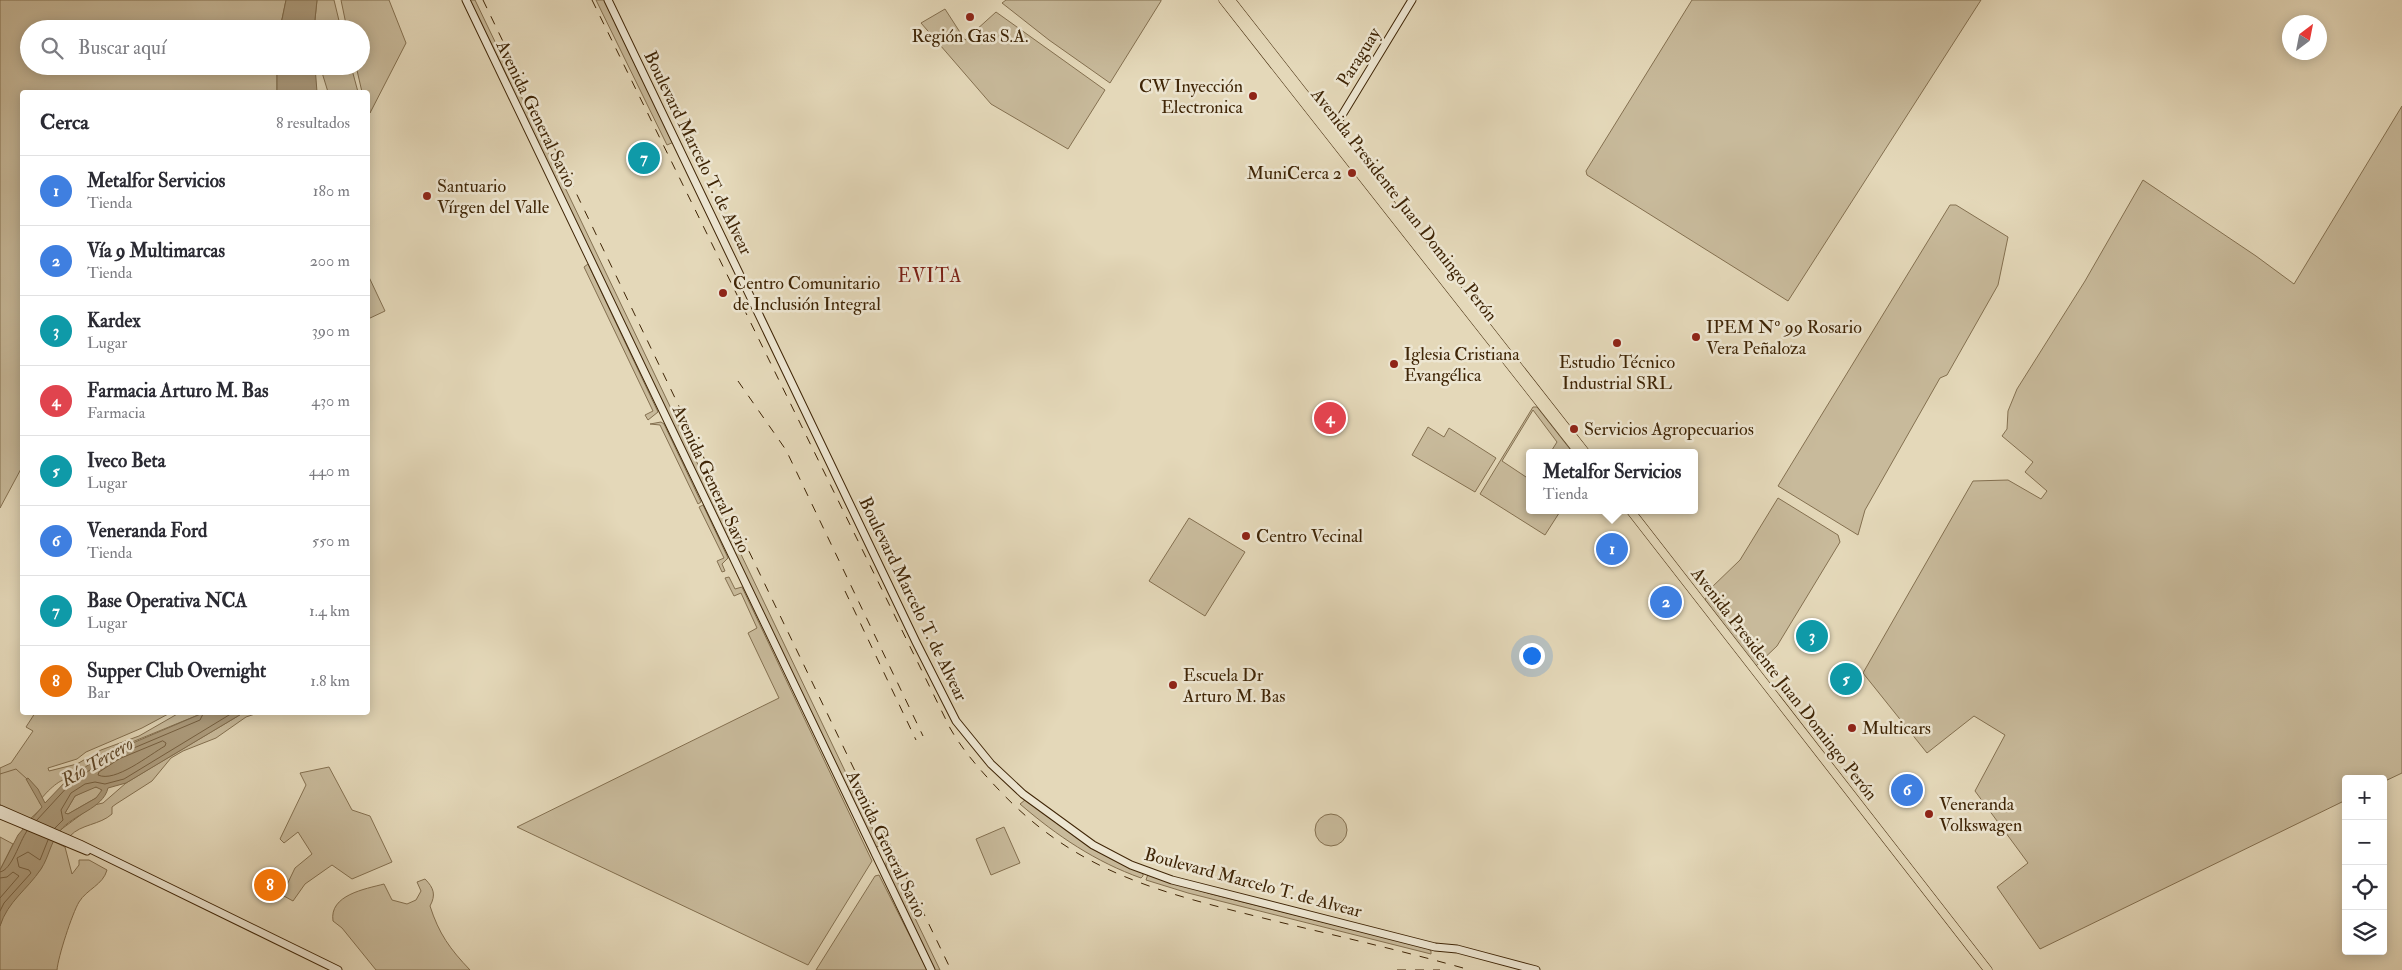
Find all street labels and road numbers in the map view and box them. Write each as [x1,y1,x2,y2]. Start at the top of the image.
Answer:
street label: Paraguay [1332,22,1387,91]
street label: Avenida General Savio [490,36,582,191]
street label: Boulevard Marcelo T. de Alvear [638,47,758,259]
street label: Avenida Presidente Juan Domingo Perón [1305,83,1502,326]
street label: Avenida General Savio [666,401,755,557]
street label: Boulevard Marcelo T. de Alvear [853,493,973,705]
street label: Avenida Presidente Juan Domingo Perón [1685,562,1882,805]
street label: Avenida General Savio [840,766,932,921]
street label: Boulevard Marcelo T. de Alvear [1142,843,1365,923]

